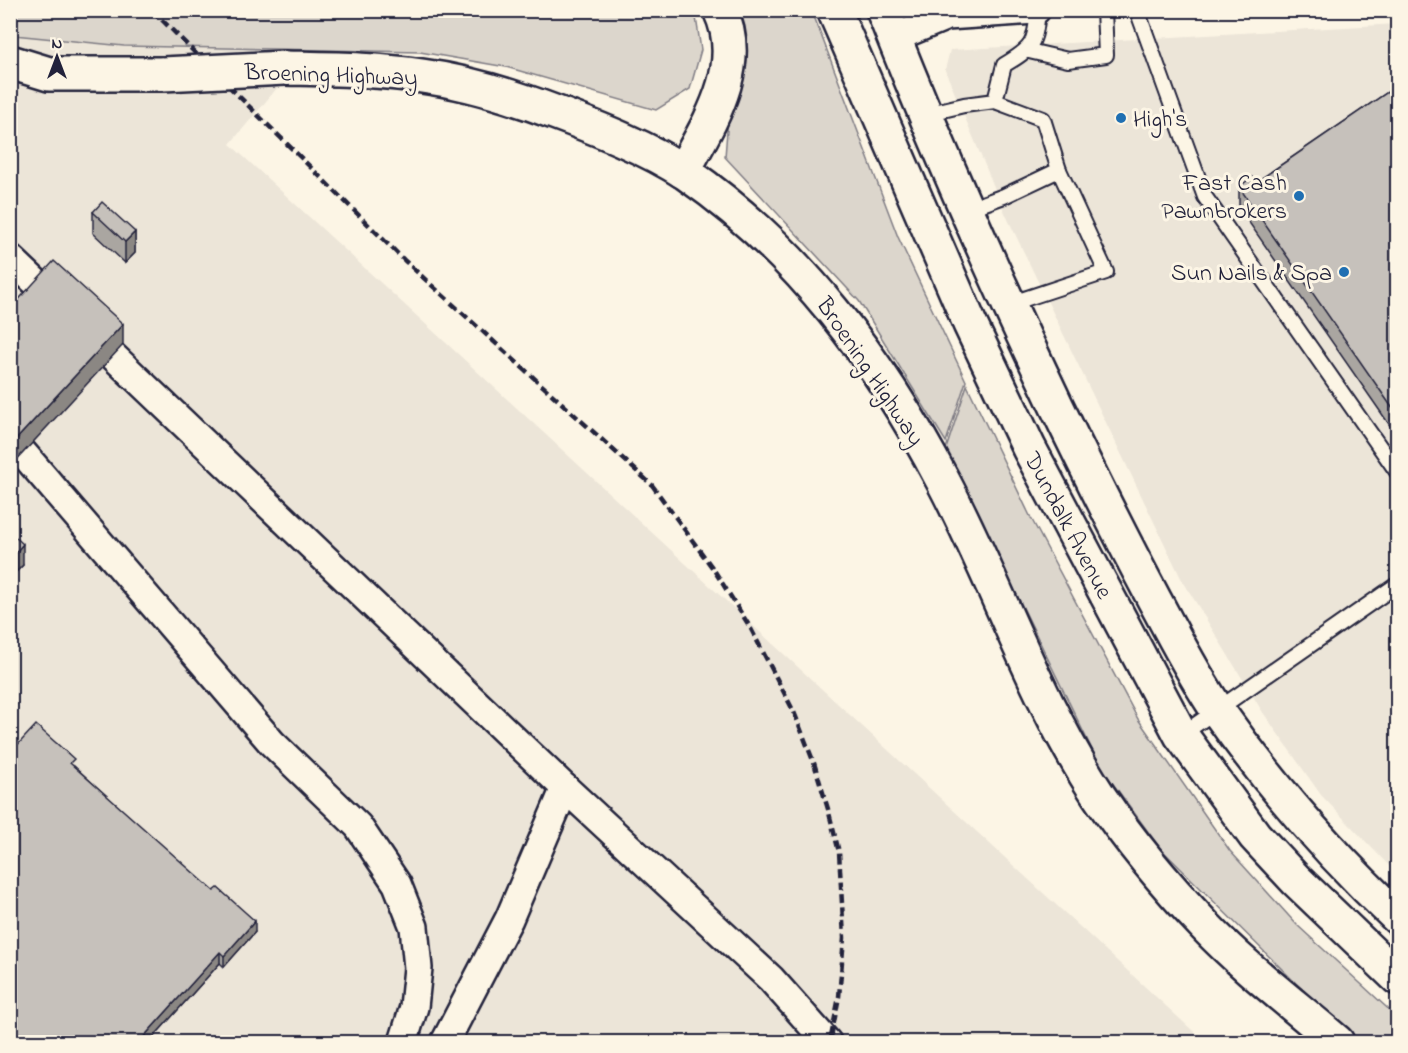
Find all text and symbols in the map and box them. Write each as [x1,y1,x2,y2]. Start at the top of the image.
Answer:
north arrow [27,27,87,87]
text: N [52,32,63,56]
street label: Broening Highway [243,56,418,98]
place label: High's [1133,103,1187,138]
marker: High's [1114,111,1128,125]
place label: Fast Cash Pawnbrokers [1161,167,1287,230]
marker: Fast Cash Pawnbrokers [1292,189,1306,203]
place label: Sun Nails & Spa [1171,257,1332,292]
marker: Sun Nails & Spa [1337,265,1351,279]
street label: Broening Highway [805,290,932,455]
street label: Dundalk Avenue [1013,446,1120,606]

